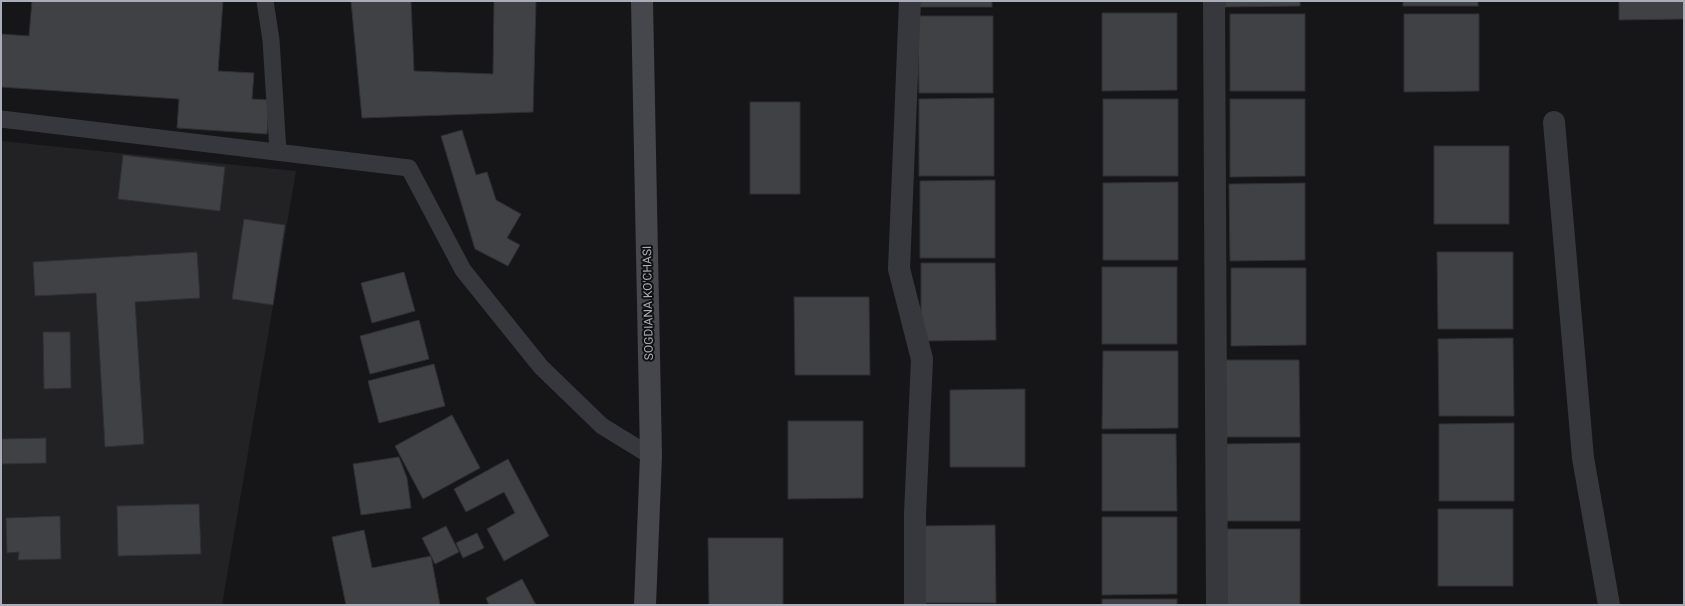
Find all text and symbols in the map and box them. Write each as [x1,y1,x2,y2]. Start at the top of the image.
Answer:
street label: SOGDIANA KO'CHASI [640,246,656,360]

